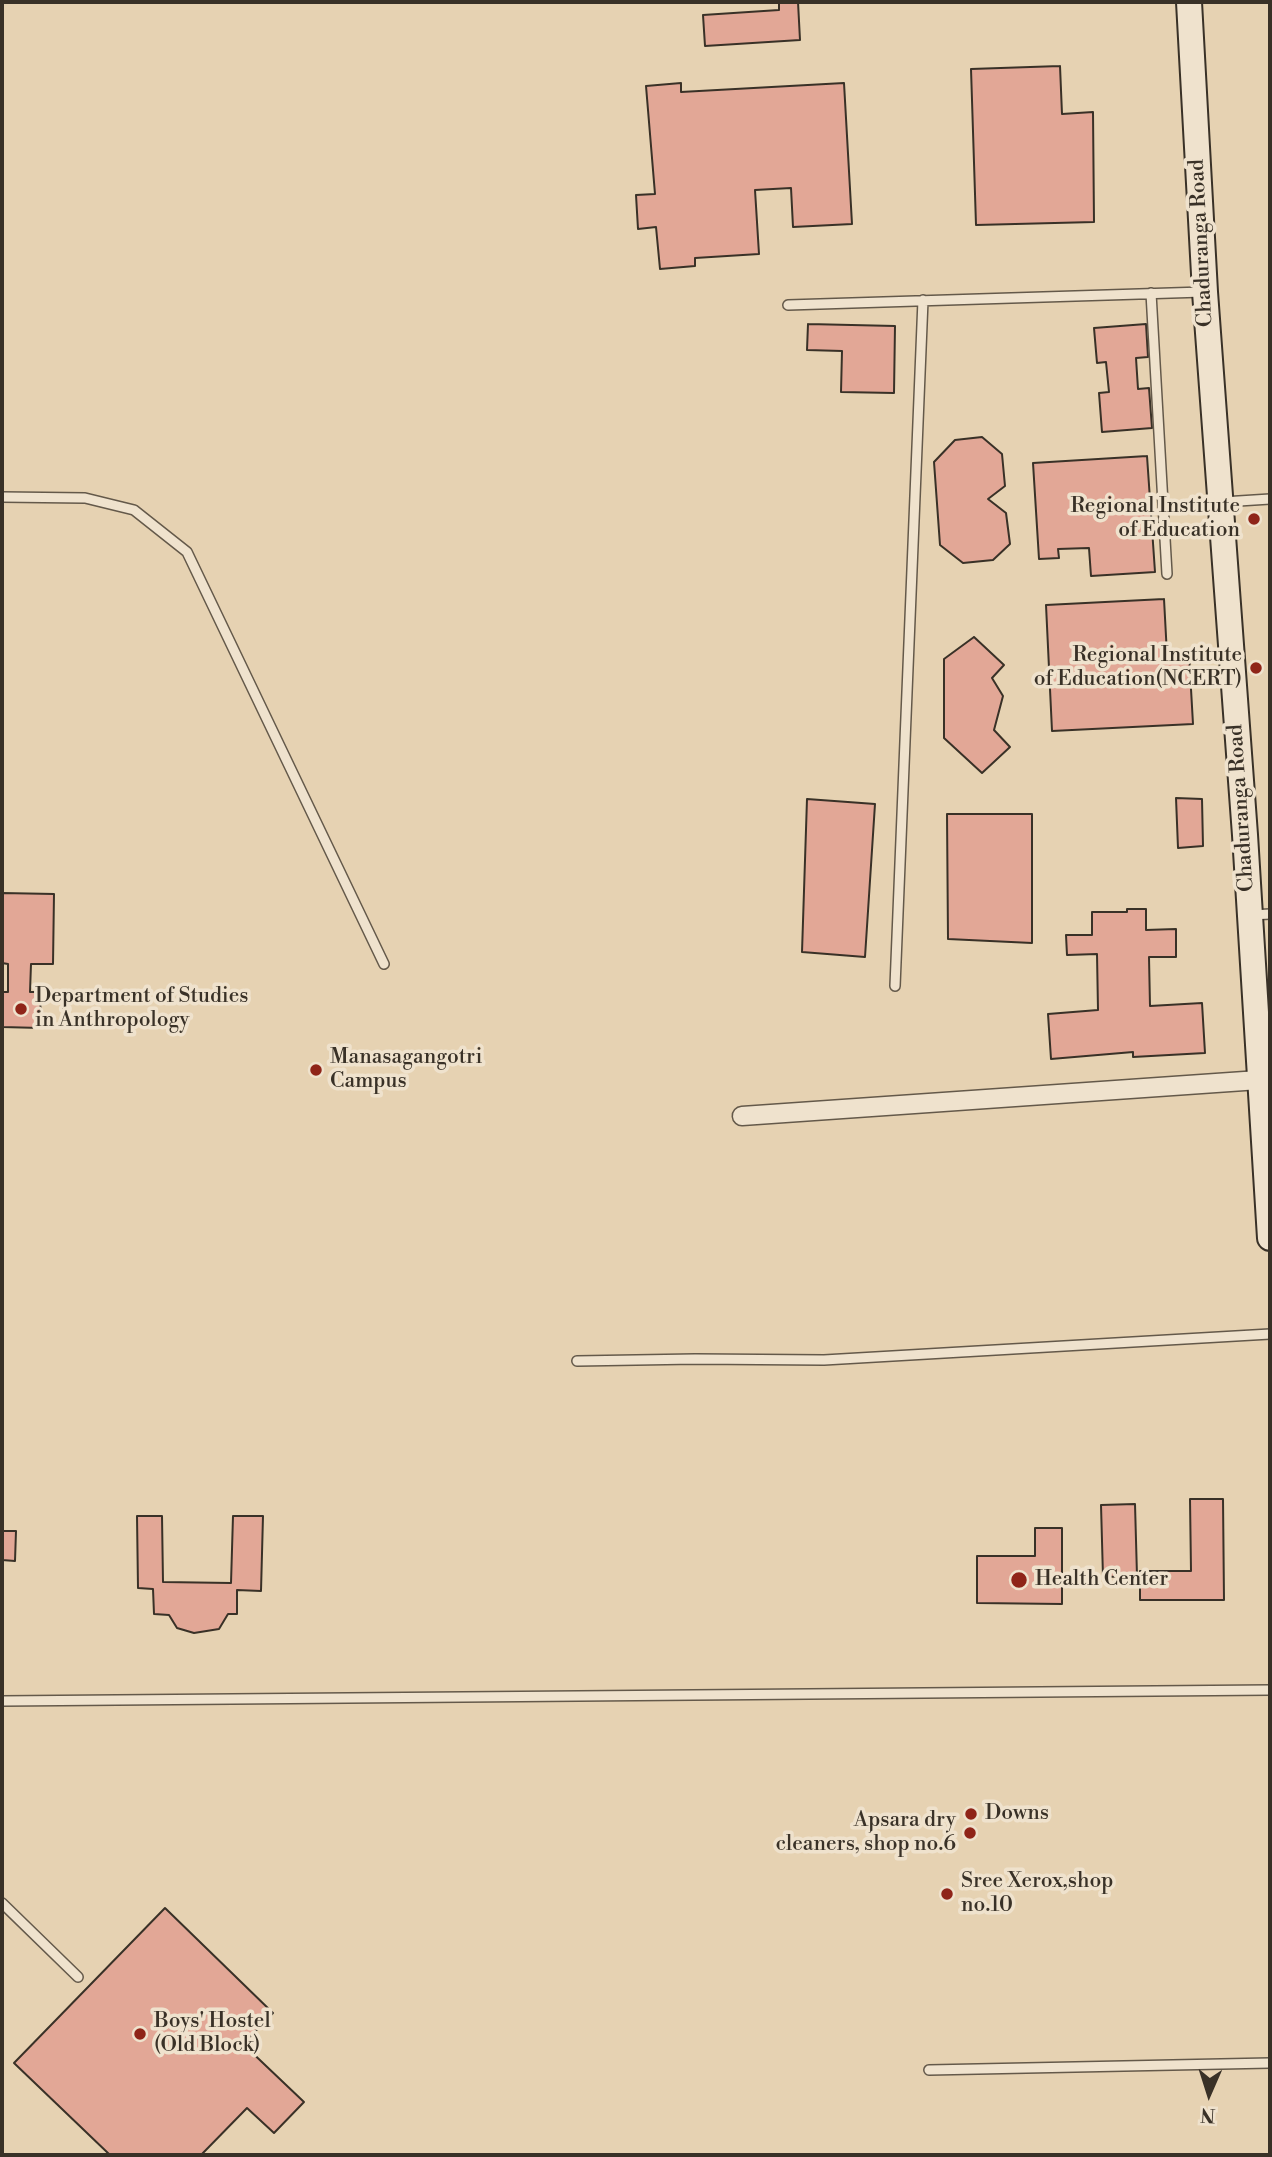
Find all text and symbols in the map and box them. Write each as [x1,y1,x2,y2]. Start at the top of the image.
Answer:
street label: Chaduranga Road [1185,158,1219,328]
place label: Regional Institute of Education [1071,494,1240,544]
marker: Regional Institute of Education [1246,511,1262,527]
place label: Regional Institute of Education(NCERT) [1034,643,1242,693]
marker: Regional Institute of Education(NCERT) [1248,660,1264,676]
street label: Chaduranga Road [1224,723,1260,893]
place label: Department of Studies in Anthropology [35,984,249,1034]
marker: Department of Studies in Anthropology [13,1001,29,1017]
place label: Manasagangotri Campus [330,1045,483,1095]
marker: Manasagangotri Campus [308,1062,324,1078]
place label: Health Center [1035,1567,1168,1593]
marker: Health Center [1009,1570,1029,1590]
place label: Downs [985,1801,1049,1827]
marker: Downs [963,1806,979,1822]
place label: Apsara dry cleaners, shop no.6 [776,1808,956,1858]
marker: Apsara dry cleaners, shop no.6 [962,1825,978,1841]
place label: Sree Xerox,shop no.10 [961,1869,1113,1919]
marker: Sree Xerox,shop no.10 [939,1886,955,1902]
place label: Boys' Hostel (Old Block) [154,2009,271,2059]
marker: Boys' Hostel (Old Block) [132,2026,148,2042]
north arrow [1174,2059,1244,2129]
text: N [1200,2103,1216,2127]

